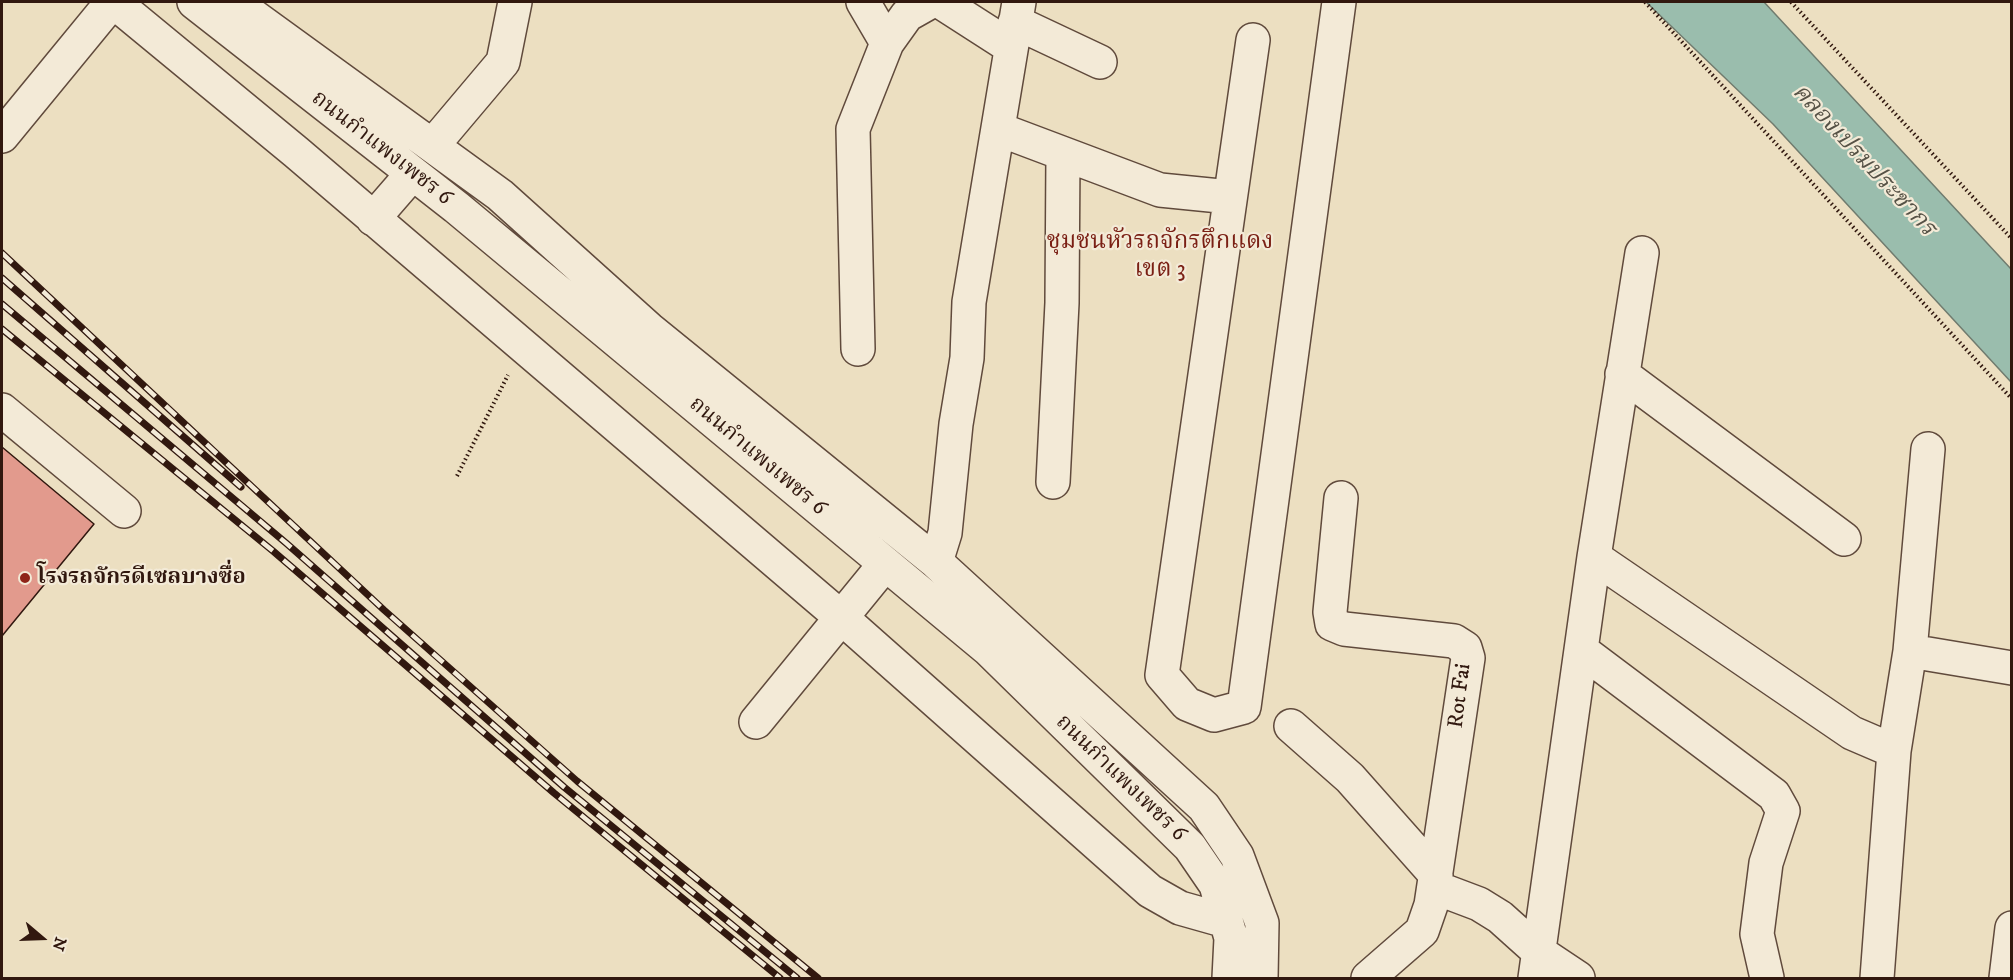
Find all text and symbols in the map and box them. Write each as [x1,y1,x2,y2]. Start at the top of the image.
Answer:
water label: คลองเปรมประชากร [1785,79,1941,243]
street label: ถนนกำแพงเพชร 6 [305,86,457,212]
district label: ชุมชนหัวรถจักรตึกแดง เขต 3 [1047,229,1273,285]
street label: ถนนกำแพงเพชร 6 [683,392,831,522]
place label: โรงรถจักรดีเซลบางซื่อ [37,565,246,591]
marker: โรงรถจักรดีเซลบางซื่อ [18,571,32,585]
street label: Rot Fai [1444,662,1478,730]
street label: ถนนกำแพงเพชร 6 [1049,710,1191,848]
north arrow [12,908,72,968]
text: N [47,934,71,953]

